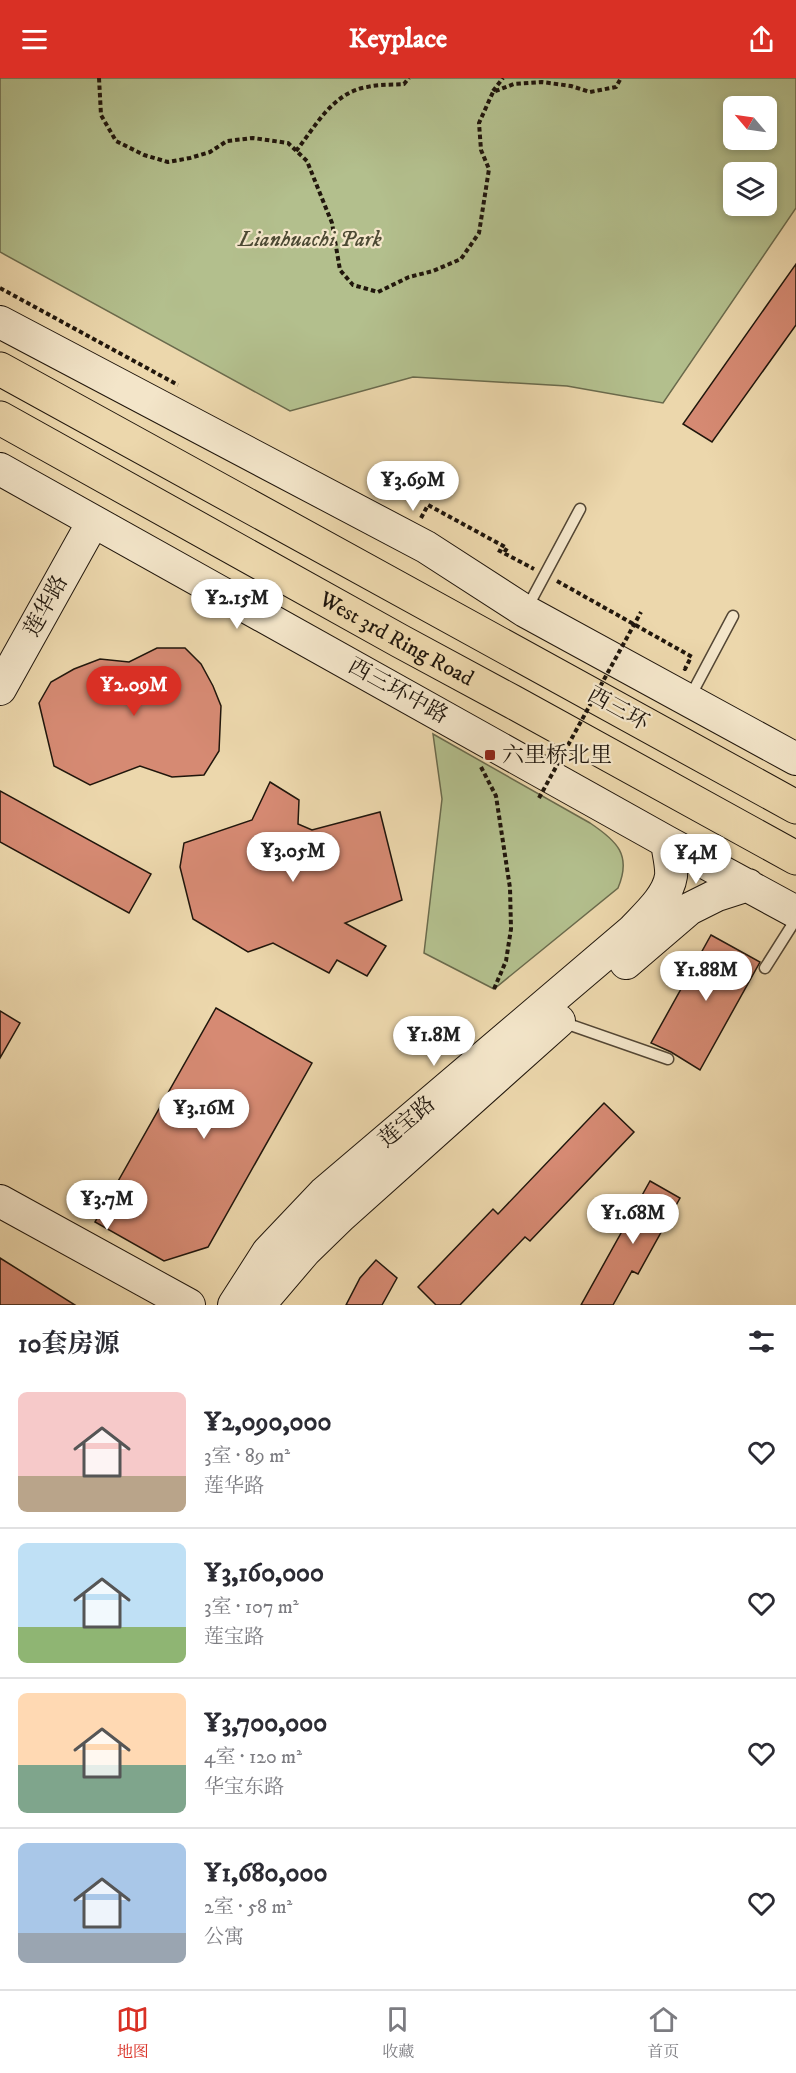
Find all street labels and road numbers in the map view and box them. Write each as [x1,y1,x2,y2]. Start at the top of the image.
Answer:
street label: 莲华路 [18,571,74,641]
street label: West 3rd Ring Road [314,585,479,692]
street label: 西三环中路 [343,653,453,729]
street label: 西三环 [583,681,653,737]
street label: 莲宝路 [373,1090,441,1154]

